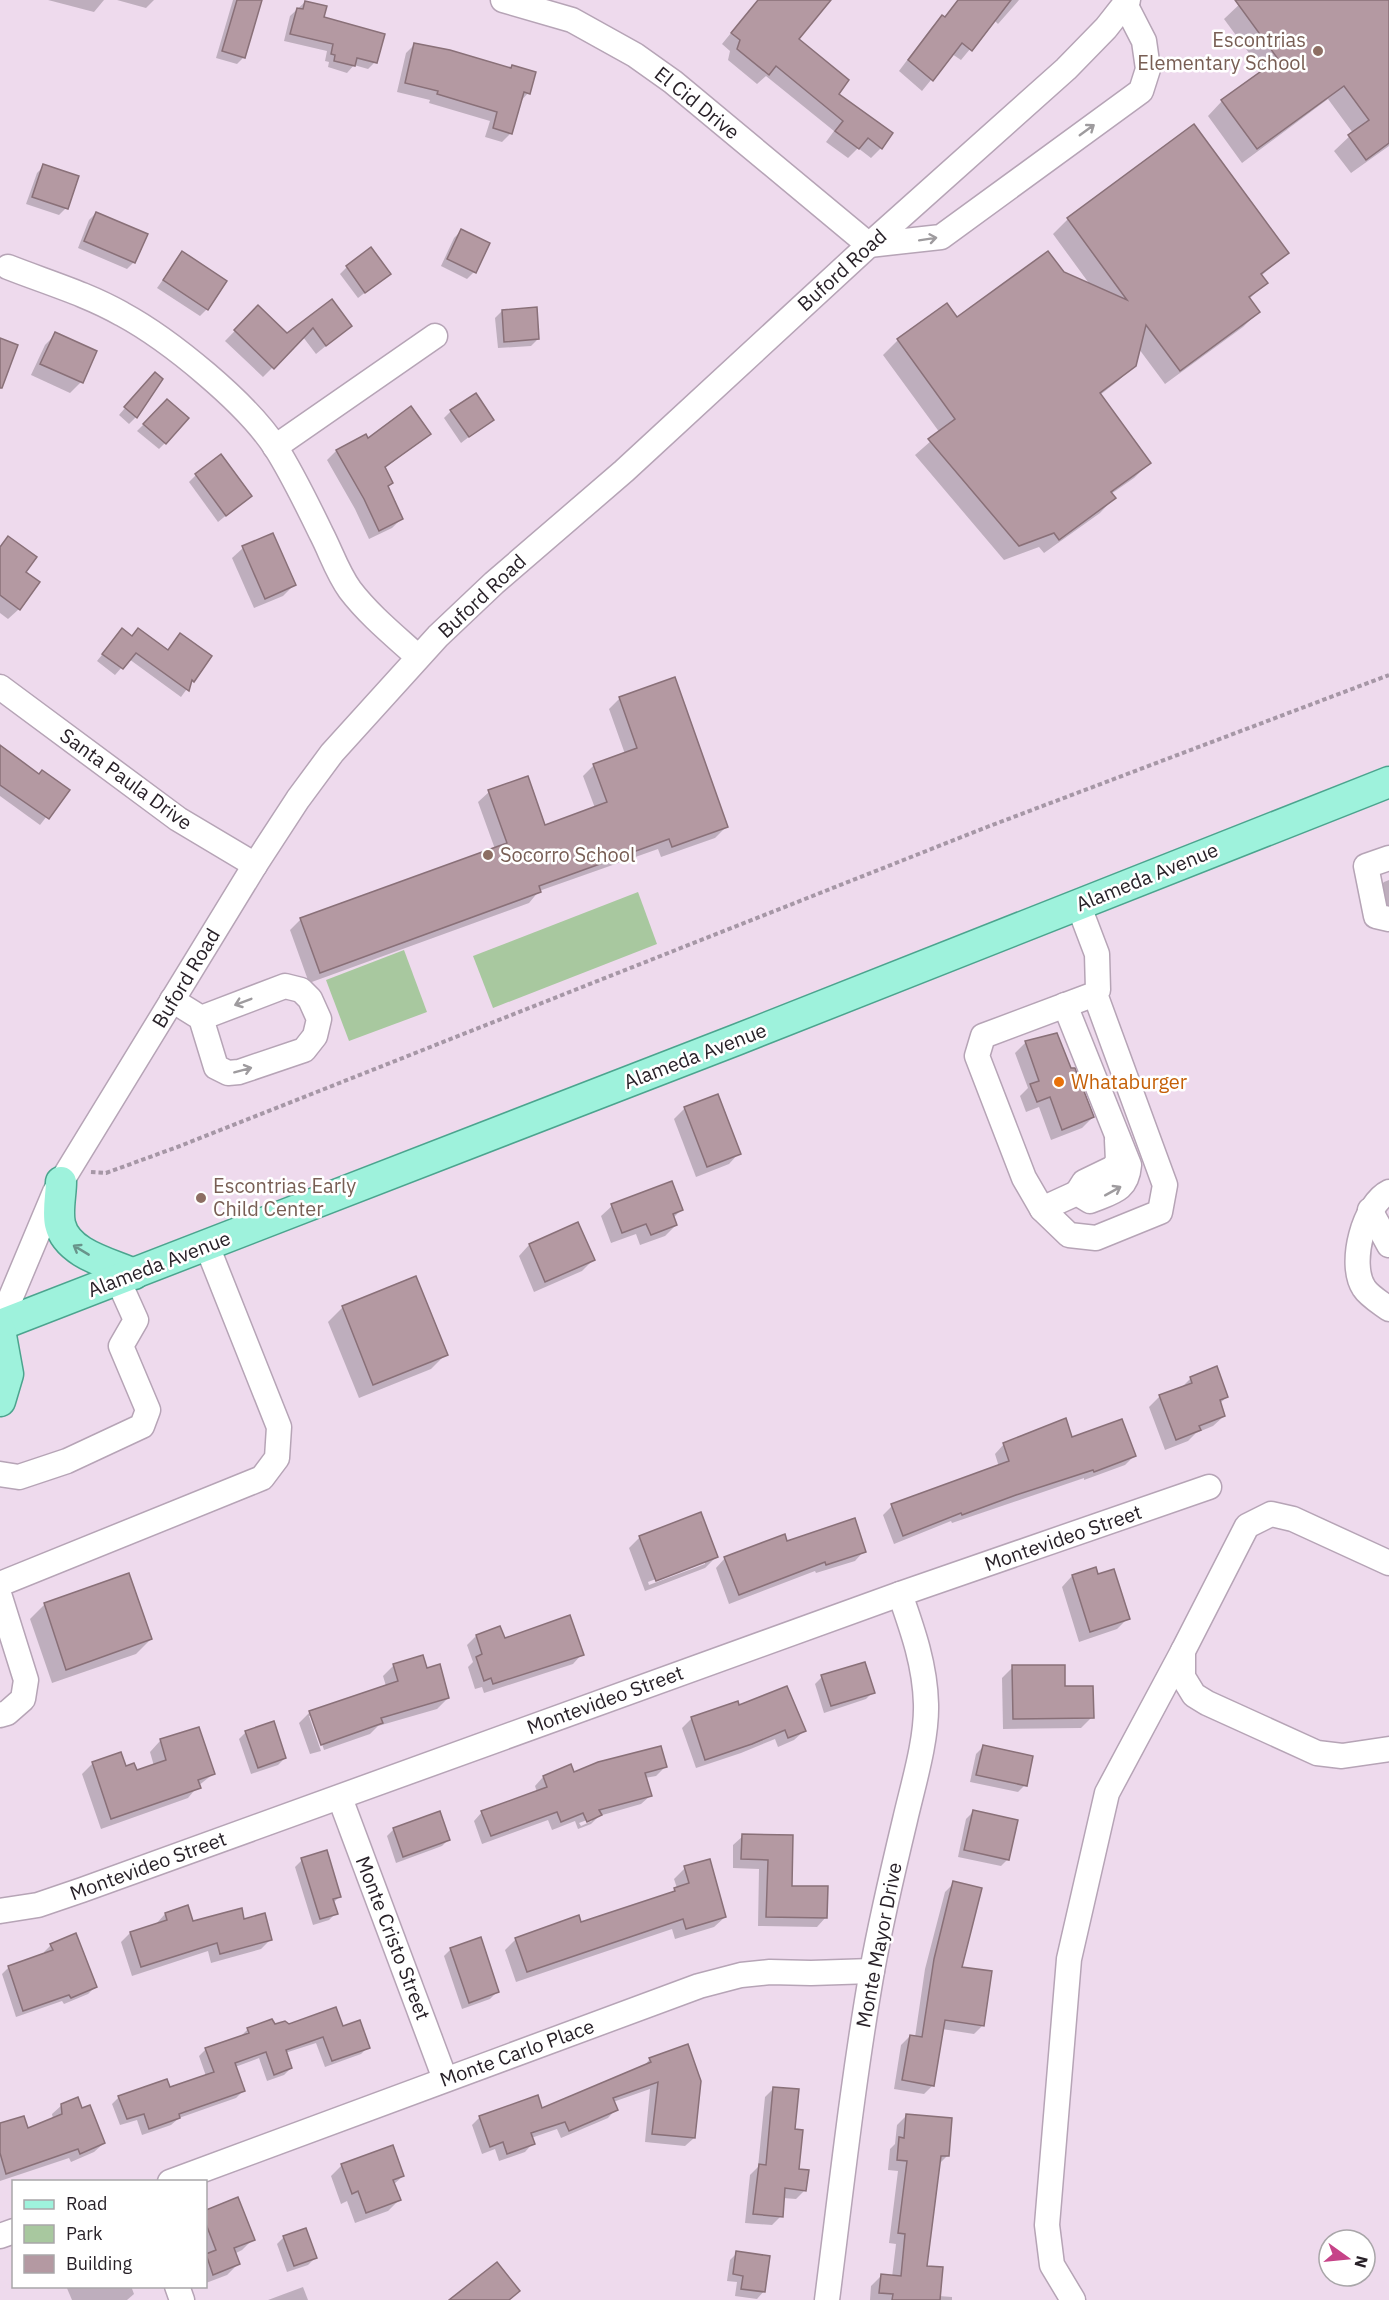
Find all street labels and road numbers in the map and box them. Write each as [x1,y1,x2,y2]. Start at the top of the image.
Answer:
street label: El Cid Drive [649,60,745,145]
street label: Buford Road [791,222,892,317]
street label: Buford Road [432,548,532,644]
street label: Santa Paula Drive [55,721,198,836]
street label: Alameda Avenue [1072,836,1222,917]
street label: Buford Road [145,923,226,1033]
street label: Alameda Avenue [619,1016,770,1095]
street label: Alameda Avenue [83,1224,234,1303]
street label: Montevideo Street [981,1498,1145,1577]
street label: Montevideo Street [523,1659,687,1740]
street label: Montevideo Street [66,1825,230,1906]
street label: Monte Cristo Street [350,1852,437,2024]
street label: Monte Mayor Drive [849,1860,908,2030]
street label: Monte Carlo Place [436,2012,598,2093]

